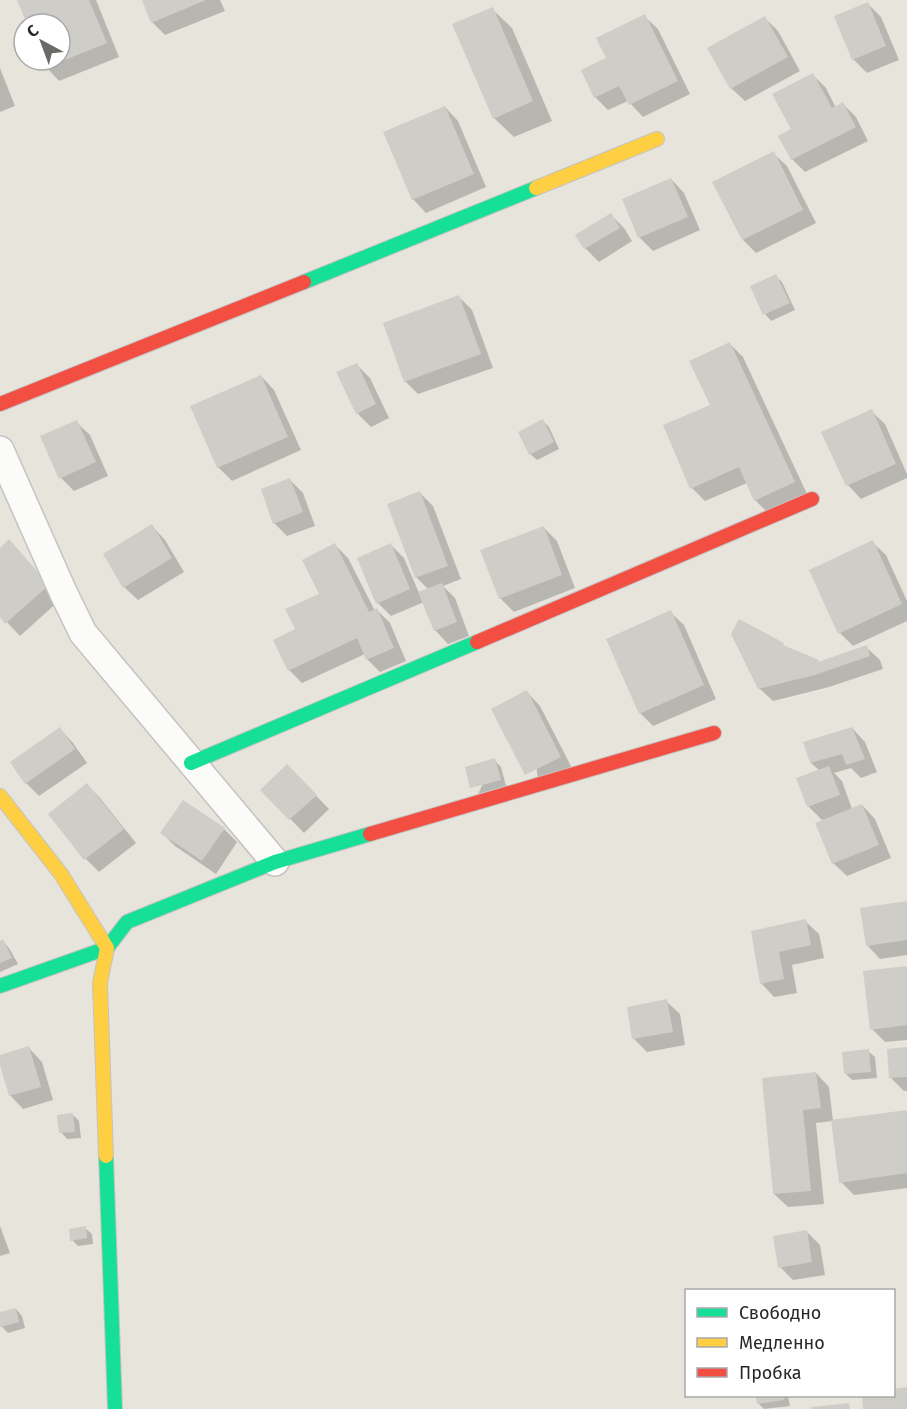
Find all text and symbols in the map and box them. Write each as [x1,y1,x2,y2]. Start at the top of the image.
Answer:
north arrow [12,12,72,72]
text: С [23,20,43,41]
legend [685,1289,895,1397]
text: Свободно [739,1302,821,1324]
text: Медленно [739,1332,825,1354]
text: Пробка [739,1362,802,1384]

